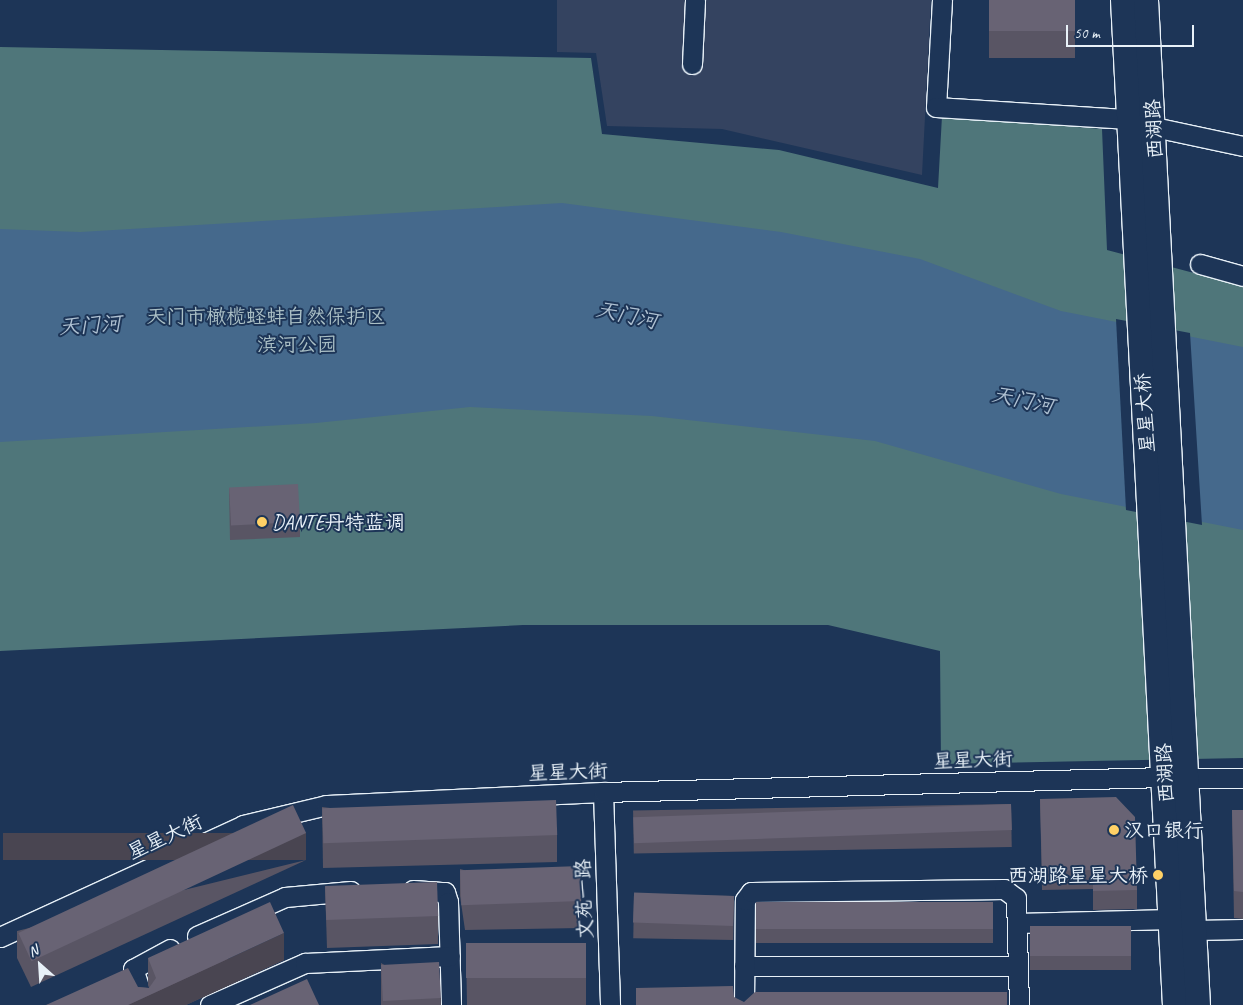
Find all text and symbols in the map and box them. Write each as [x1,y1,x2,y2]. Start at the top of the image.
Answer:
scale bar [1068,15,1196,47]
text: 50 m [1074,24,1100,43]
street label: 西湖路 [1140,98,1168,160]
water label: 天门河 [594,296,660,334]
park label: 天门市橄榄蛏蚌自然保护区 [146,304,386,328]
water label: 天门河 [58,310,122,340]
park label: 滨河公园 [257,332,337,356]
street label: 星星大桥 [1130,372,1160,454]
water label: 天门河 [990,381,1056,419]
place label: DANTE丹特蓝调 [272,510,404,534]
marker: DANTE丹特蓝调 [256,516,268,528]
street label: 西湖路 [1151,742,1179,804]
street label: 星星大街 [933,747,1013,773]
street label: 星星大街 [528,759,608,785]
street label: 星星大街 [124,809,206,865]
place label: 汉口银行 [1124,818,1204,842]
marker: 汉口银行 [1108,824,1120,836]
street label: 文苑一路 [571,859,597,939]
place label: 西湖路星星大桥 [1008,863,1148,887]
marker: 西湖路星星大桥 [1152,869,1164,881]
north arrow [15,940,65,990]
text: N [26,942,41,961]

